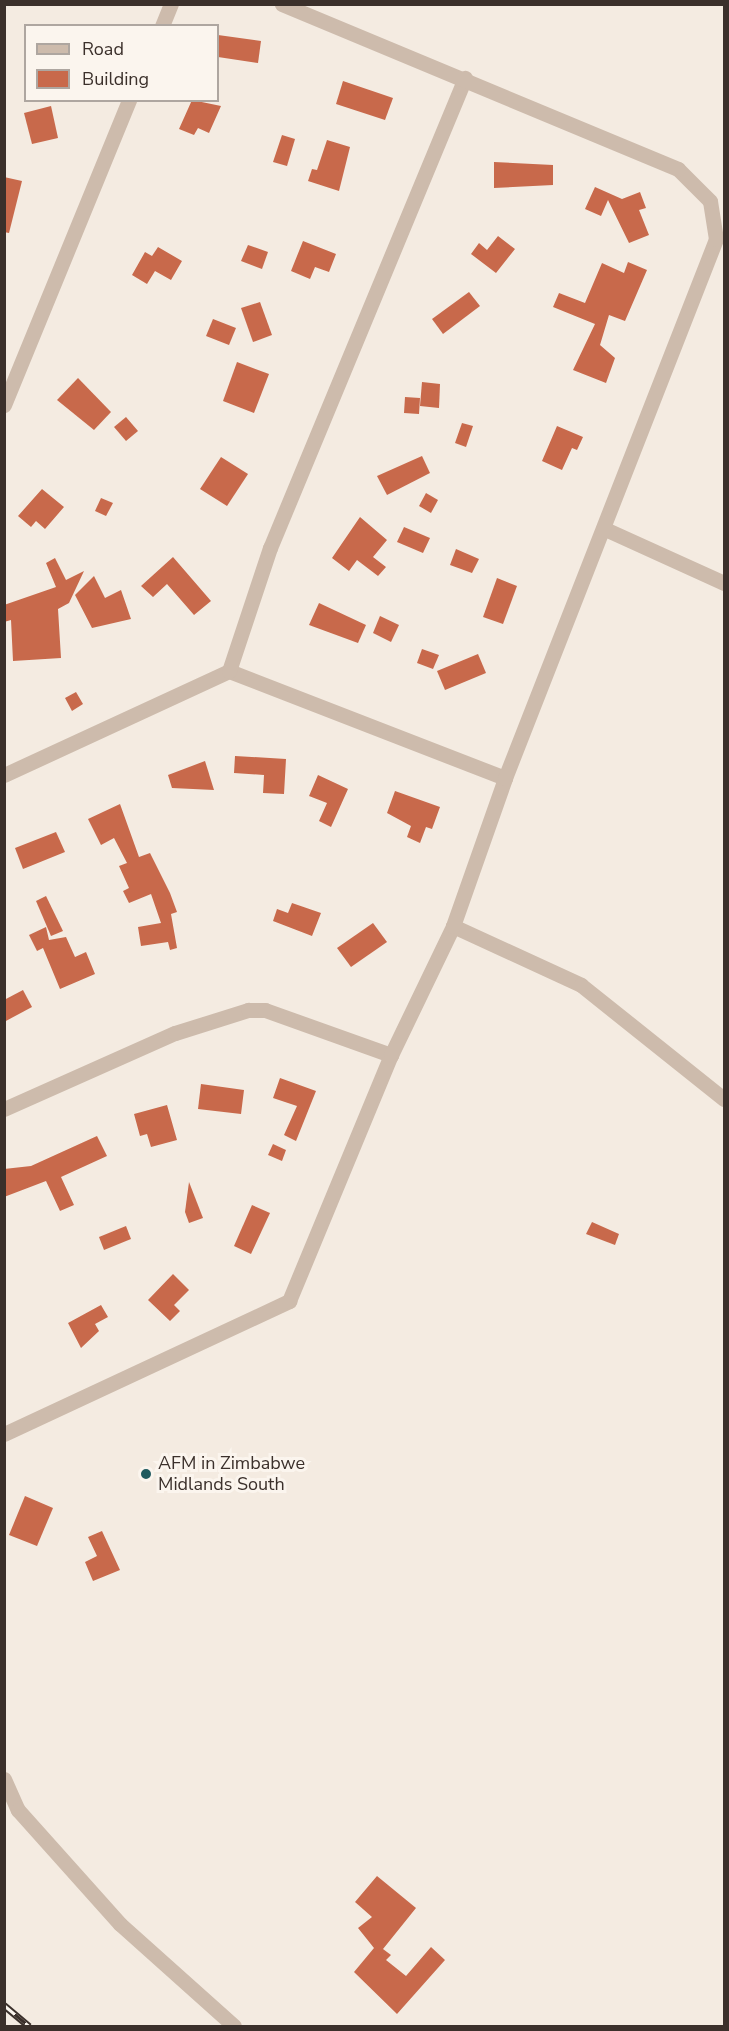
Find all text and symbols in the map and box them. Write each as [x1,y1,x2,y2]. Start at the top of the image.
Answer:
legend [24,24,219,102]
text: Road [82,37,124,61]
text: Building [82,67,149,91]
place label: AFM in Zimbabwe Midlands South [158,1453,305,1496]
marker: AFM in Zimbabwe Midlands South [139,1467,153,1481]

